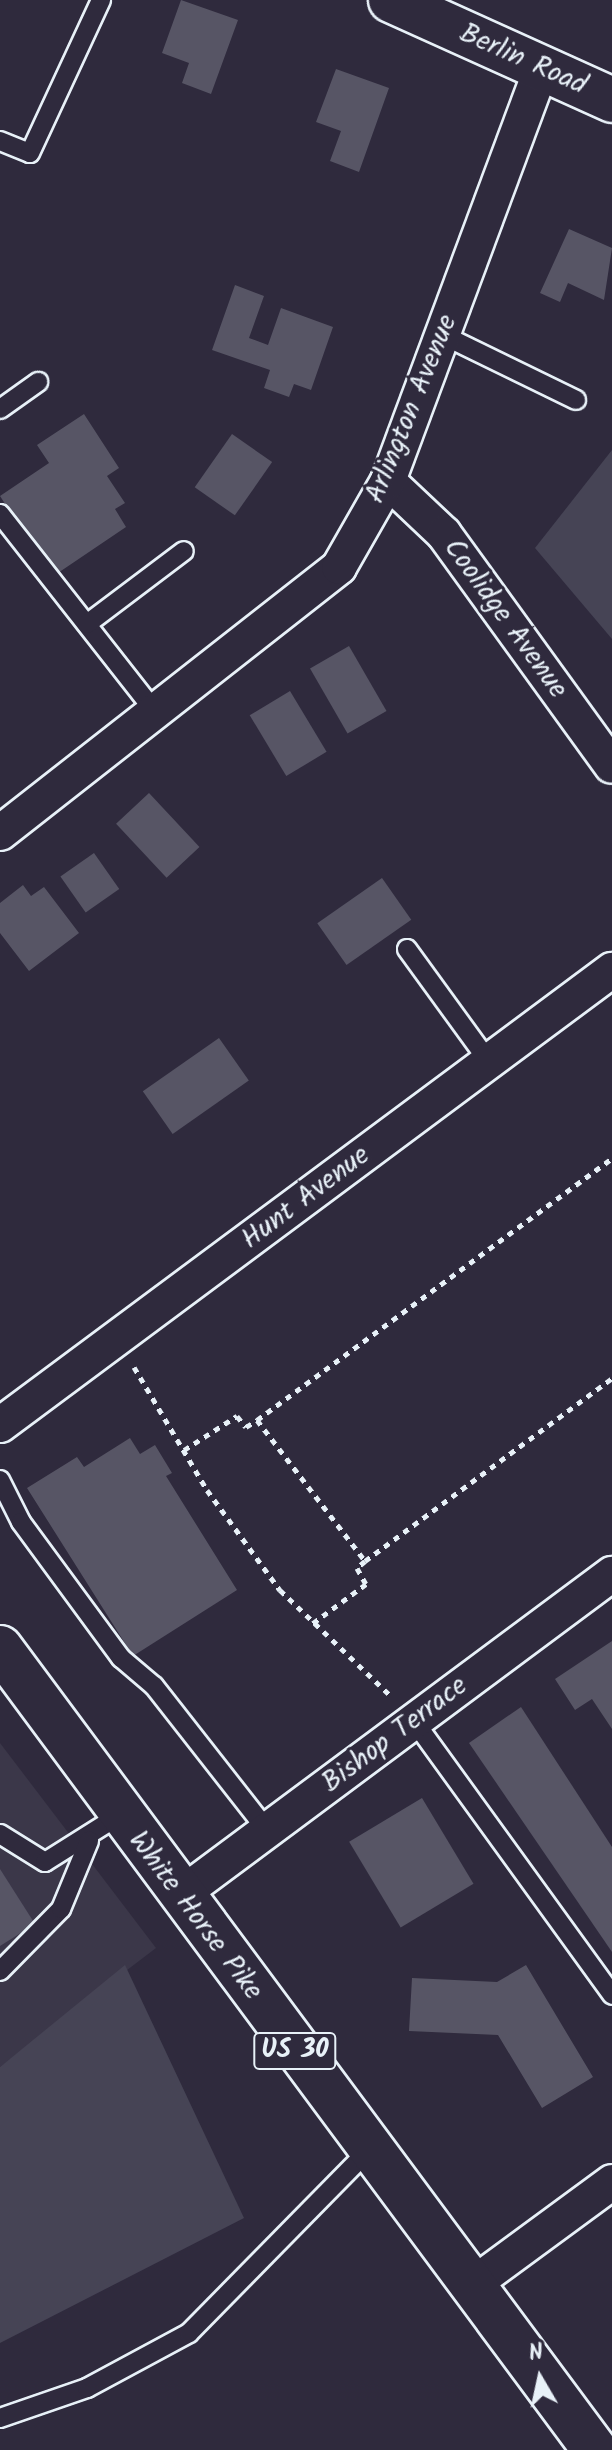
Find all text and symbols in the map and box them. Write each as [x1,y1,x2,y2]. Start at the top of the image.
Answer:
street label: Berlin Road [454,17,592,103]
street label: Arlington Avenue [359,310,465,508]
street label: Coolidge Avenue [436,533,574,705]
street label: Hunt Avenue [235,1139,377,1257]
street label: Bishop Terrace [316,1670,474,1800]
street label: White Horse Pike [121,1825,269,2007]
road number: US 30 [253,2029,337,2073]
text: N [527,2335,546,2372]
north arrow [500,2338,580,2418]

